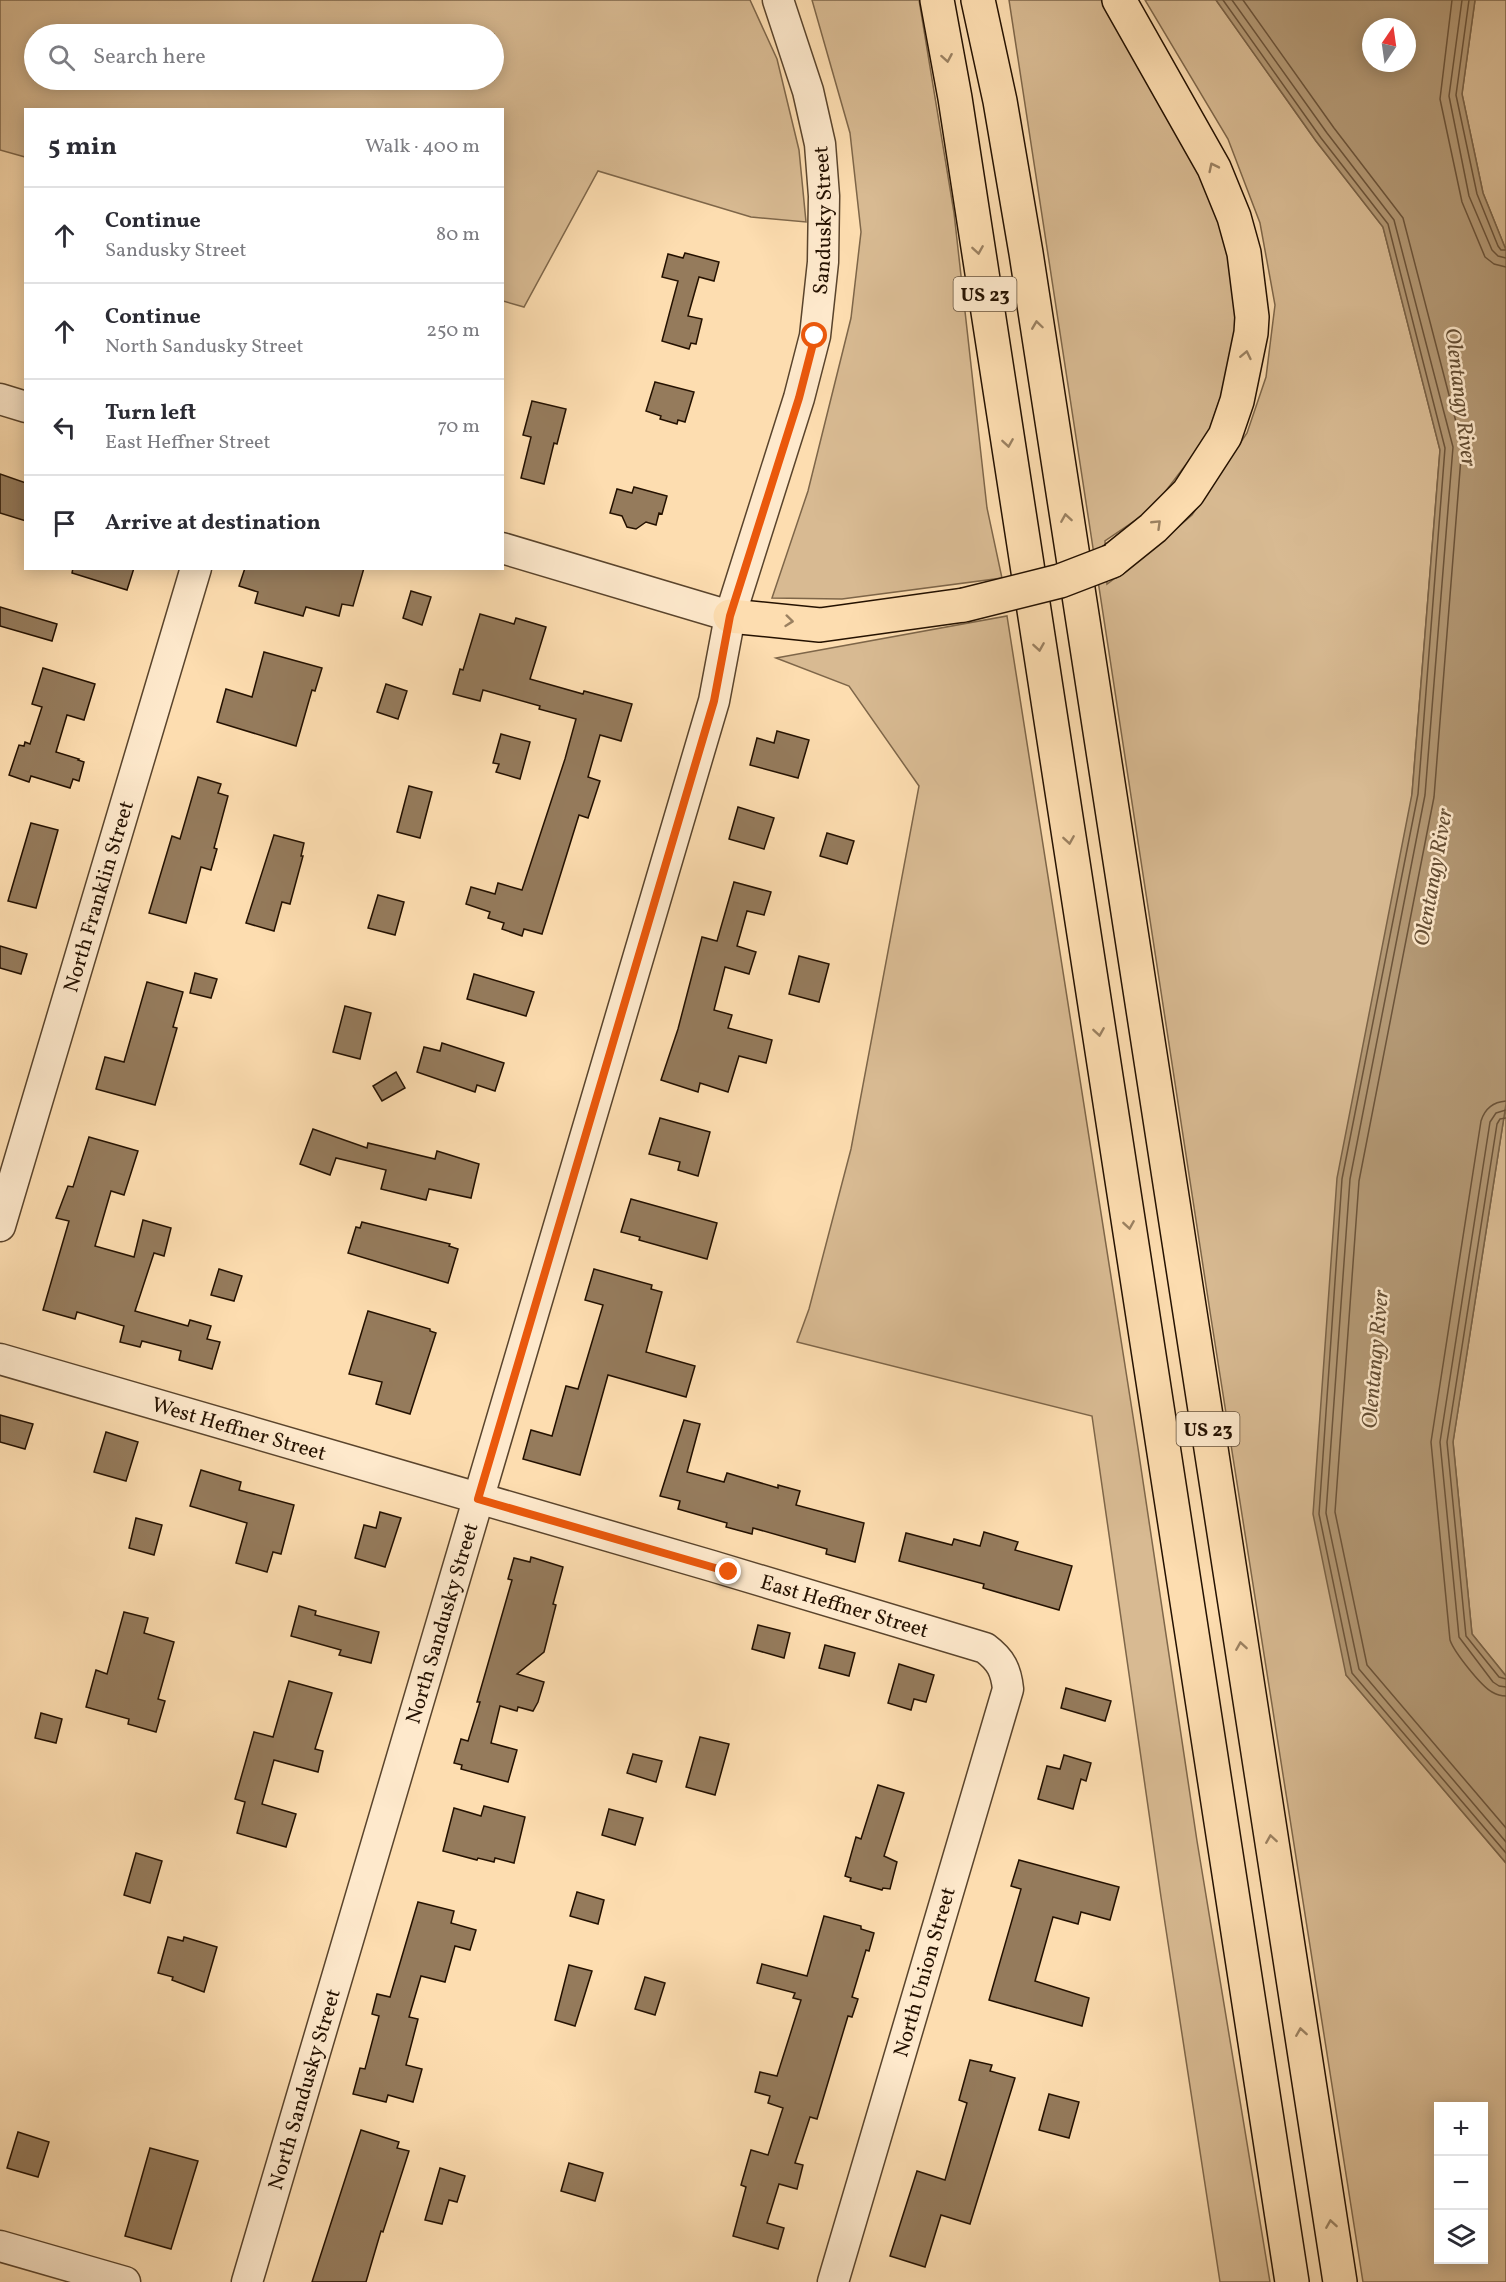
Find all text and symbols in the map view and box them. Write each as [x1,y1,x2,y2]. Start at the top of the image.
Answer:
north arrow [1362,18,1416,72]
search box [24,24,504,90]
icon: search [45,41,78,74]
text: Search here [93,42,206,73]
one-way arrow [941,53,953,62]
text: 5 min [48,129,117,165]
text: Walk · 400 m [365,133,480,161]
street label: Sandusky Street [807,145,840,296]
one-way arrow [1208,162,1220,173]
text: Continue [105,206,201,237]
icon: ahead [48,219,81,252]
text: 80 m [436,221,480,249]
text: Sandusky Street [105,237,247,265]
one-way arrow [971,245,984,255]
road number: US 23 [954,277,1016,311]
text: Continue [105,302,201,333]
icon: ahead [48,315,81,348]
text: 250 m [426,317,480,345]
one-way arrow [1032,320,1044,329]
route start [801,322,827,348]
water label: Olentangy River [1436,326,1483,469]
text: North Sandusky Street [105,333,303,361]
one-way arrow [1239,351,1252,361]
text: Turn left [105,398,196,429]
icon: left [48,411,81,444]
text: 70 m [437,413,480,441]
text: East Heffner Street [105,429,271,457]
one-way arrow [1001,438,1013,448]
icon: arrive [48,507,81,540]
text: Arrive at destination [105,508,321,539]
one-way arrow [1060,513,1073,523]
one-way arrow [1150,520,1161,531]
one-way arrow [784,614,793,627]
one-way arrow [1033,642,1045,651]
street label: North Franklin Street [57,797,142,996]
water label: Olentangy River [1407,805,1462,949]
one-way arrow [1062,834,1075,844]
one-way arrow [1092,1028,1104,1037]
one-way arrow [1122,1220,1134,1230]
water label: Olentangy River [1355,1288,1398,1430]
street label: West Heffner Street [148,1391,329,1469]
road number: US 23 [1176,1412,1240,1446]
street label: North Sandusky Street [400,1519,486,1728]
route end [715,1558,741,1584]
street label: East Heffner Street [757,1568,932,1646]
one-way arrow [1236,1642,1248,1651]
one-way arrow [1266,1834,1278,1843]
street label: North Union Street [887,1884,964,2061]
street label: North Sandusky Street [262,1986,349,2194]
one-way arrow [1296,2027,1308,2036]
map controls [1434,2102,1488,2264]
button: + [1434,2102,1488,2156]
button: − [1434,2156,1488,2210]
button: layers [1434,2210,1488,2264]
one-way arrow [1325,2220,1338,2230]

